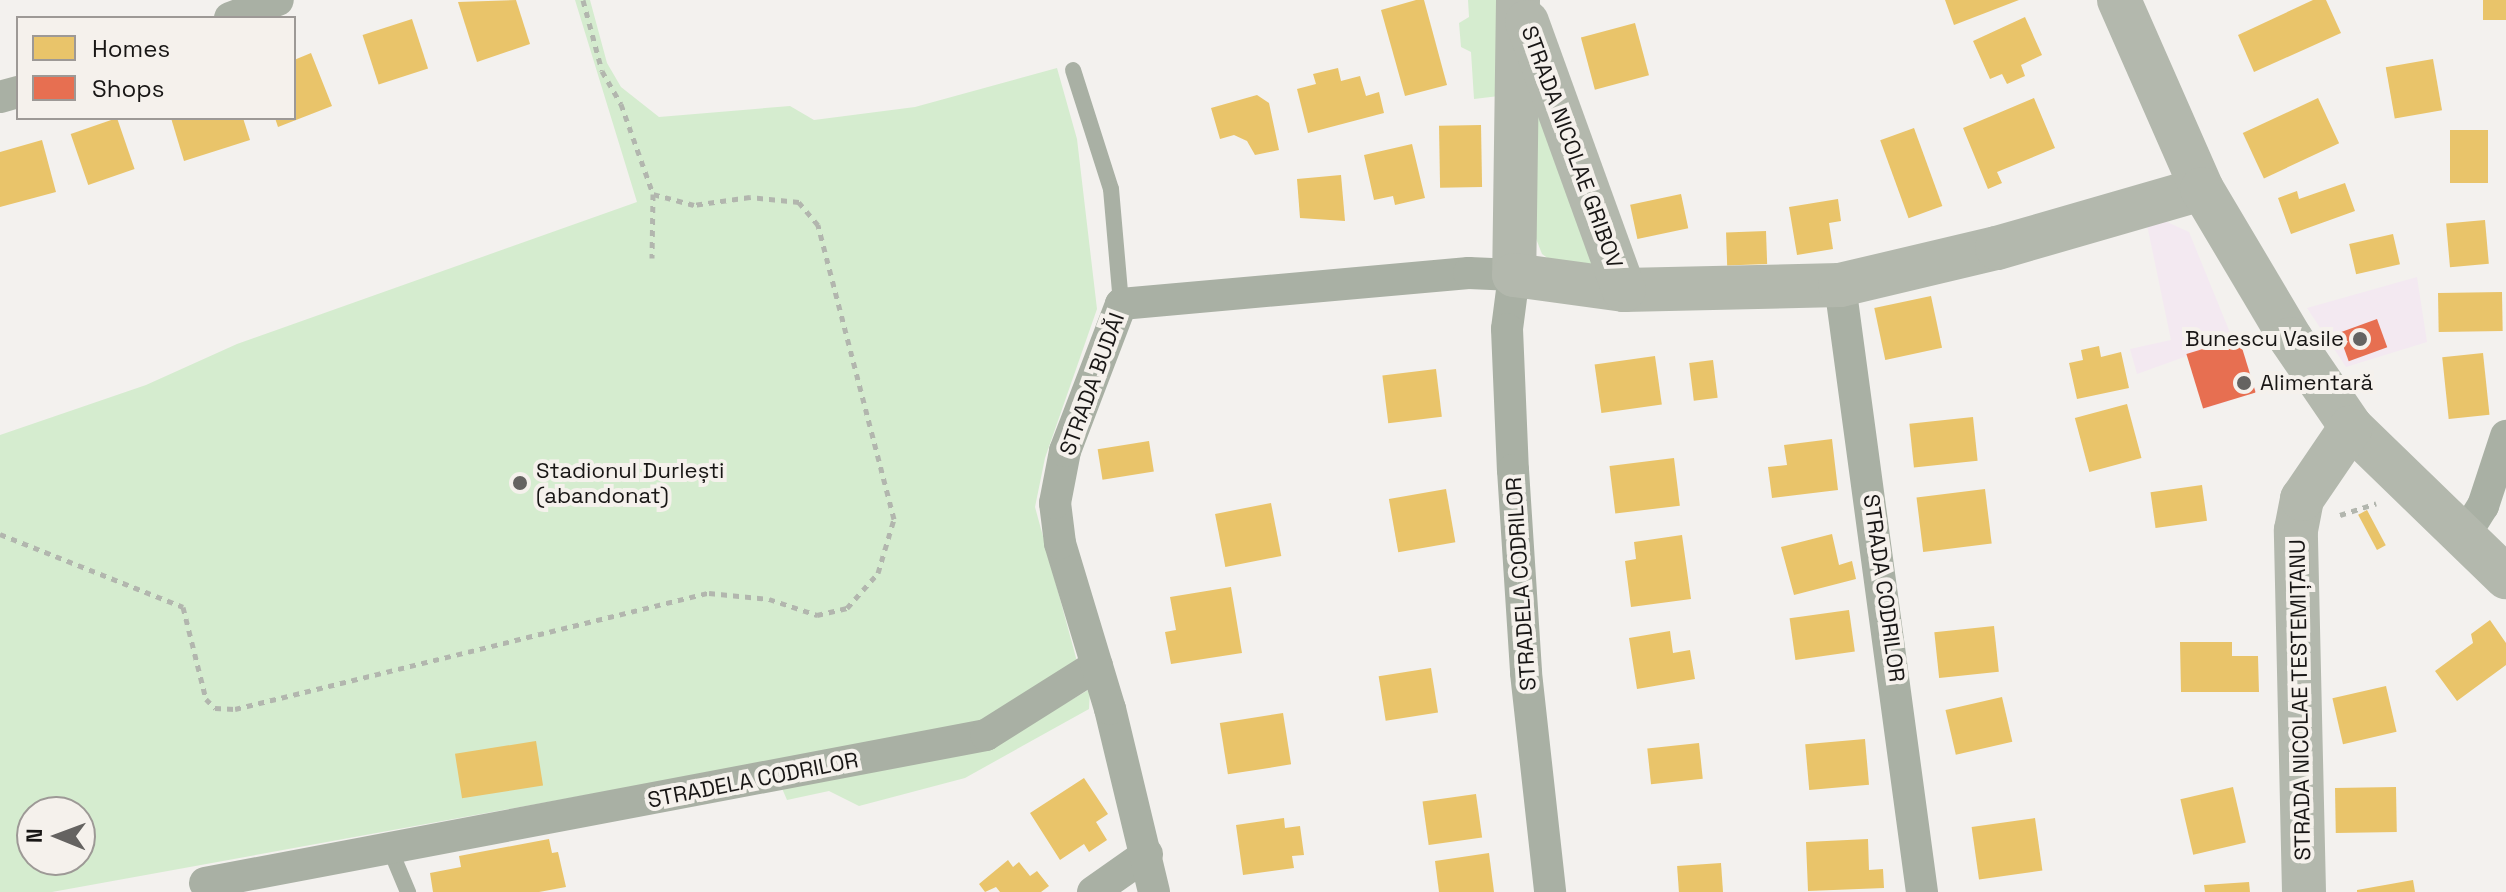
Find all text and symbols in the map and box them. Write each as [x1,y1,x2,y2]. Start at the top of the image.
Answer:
legend [16,16,296,120]
street label: STRADA NICOLAE GRIBOV [1516,22,1628,272]
text: Homes [92,33,170,64]
text: Shops [92,73,164,104]
street label: STRADA BUDĂI [1054,309,1130,459]
place label: Bunescu Vasile [2185,326,2344,352]
marker: Bunescu Vasile [2351,330,2369,348]
place label: Alimentară [2260,370,2373,396]
marker: Alimentară [2235,374,2253,392]
place label: Stadionul Durlești (abandonat) [536,457,724,508]
marker: Stadionul Durlești (abandonat) [511,474,529,492]
street label: STRADELA CODRILOR [1500,476,1542,692]
street label: STRADA CODRILOR [1858,492,1910,684]
street label: STRADA NICOLAE TESTEMIȚANU [2284,539,2316,861]
street label: STRADELA CODRILOR [645,747,861,813]
north arrow [16,796,96,876]
text: N [20,828,48,843]

